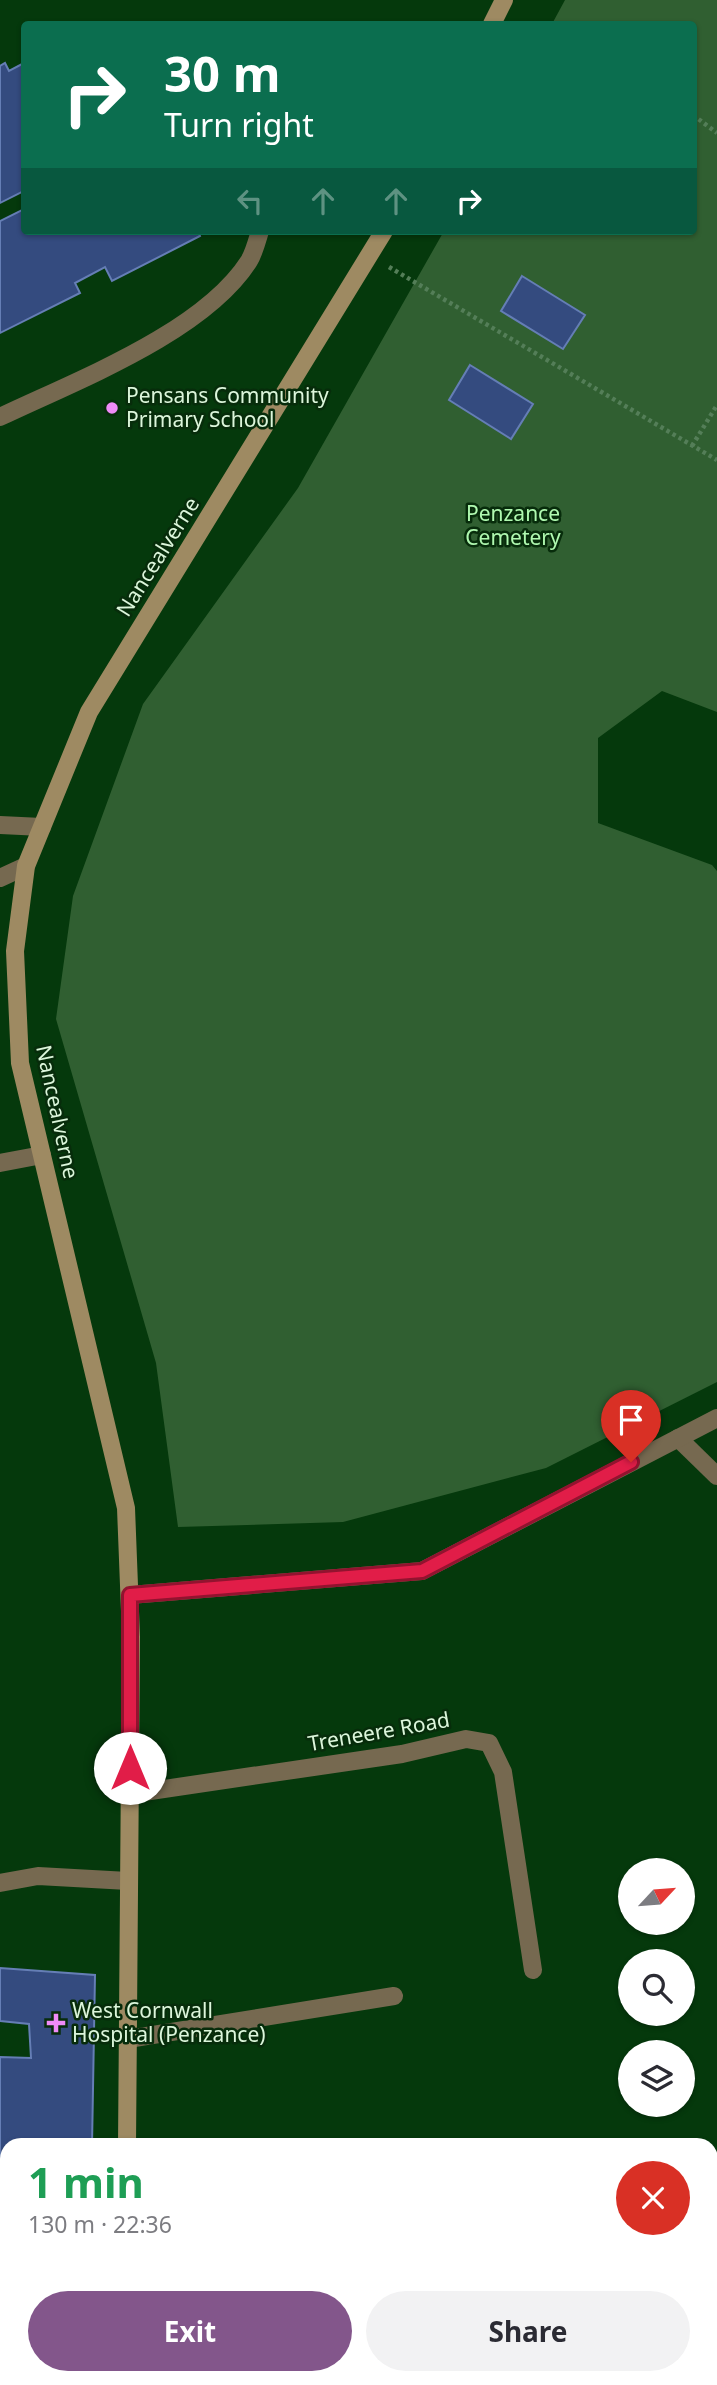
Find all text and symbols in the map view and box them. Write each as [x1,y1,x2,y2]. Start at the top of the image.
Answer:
text: 30 m [164,40,281,106]
icon: right [49,49,140,140]
text: Turn right [164,103,314,146]
icon: left [231,182,269,220]
icon: ahead [304,182,342,220]
icon: ahead [377,182,415,220]
icon: right [450,182,488,220]
place label: Pensans Community Primary School [126,381,329,433]
marker: Pensans Community Primary School [104,400,120,416]
street label: Nancealverne [109,491,205,621]
park label: Penzance Cemetery [465,499,561,551]
street label: Nancealverne [30,1042,86,1181]
pin [601,1390,661,1462]
icon: arrive [612,1401,650,1439]
street label: Treneere Road [306,1705,452,1757]
position arrow [93,1731,167,1805]
north arrow [618,1858,695,1936]
map controls [618,1858,695,2117]
button: search [618,1949,695,2026]
place label: West Cornwall Hospital (Penzance) [72,1996,266,2048]
marker: West Cornwall Hospital (Penzance) [46,2013,66,2033]
button: layers [618,2040,695,2117]
text: 1 min [28,2153,144,2210]
button: close [616,2161,690,2235]
text: 130 m · 22:36 [28,2208,172,2240]
button: Exit [28,2291,352,2371]
button: Share [366,2291,690,2371]

